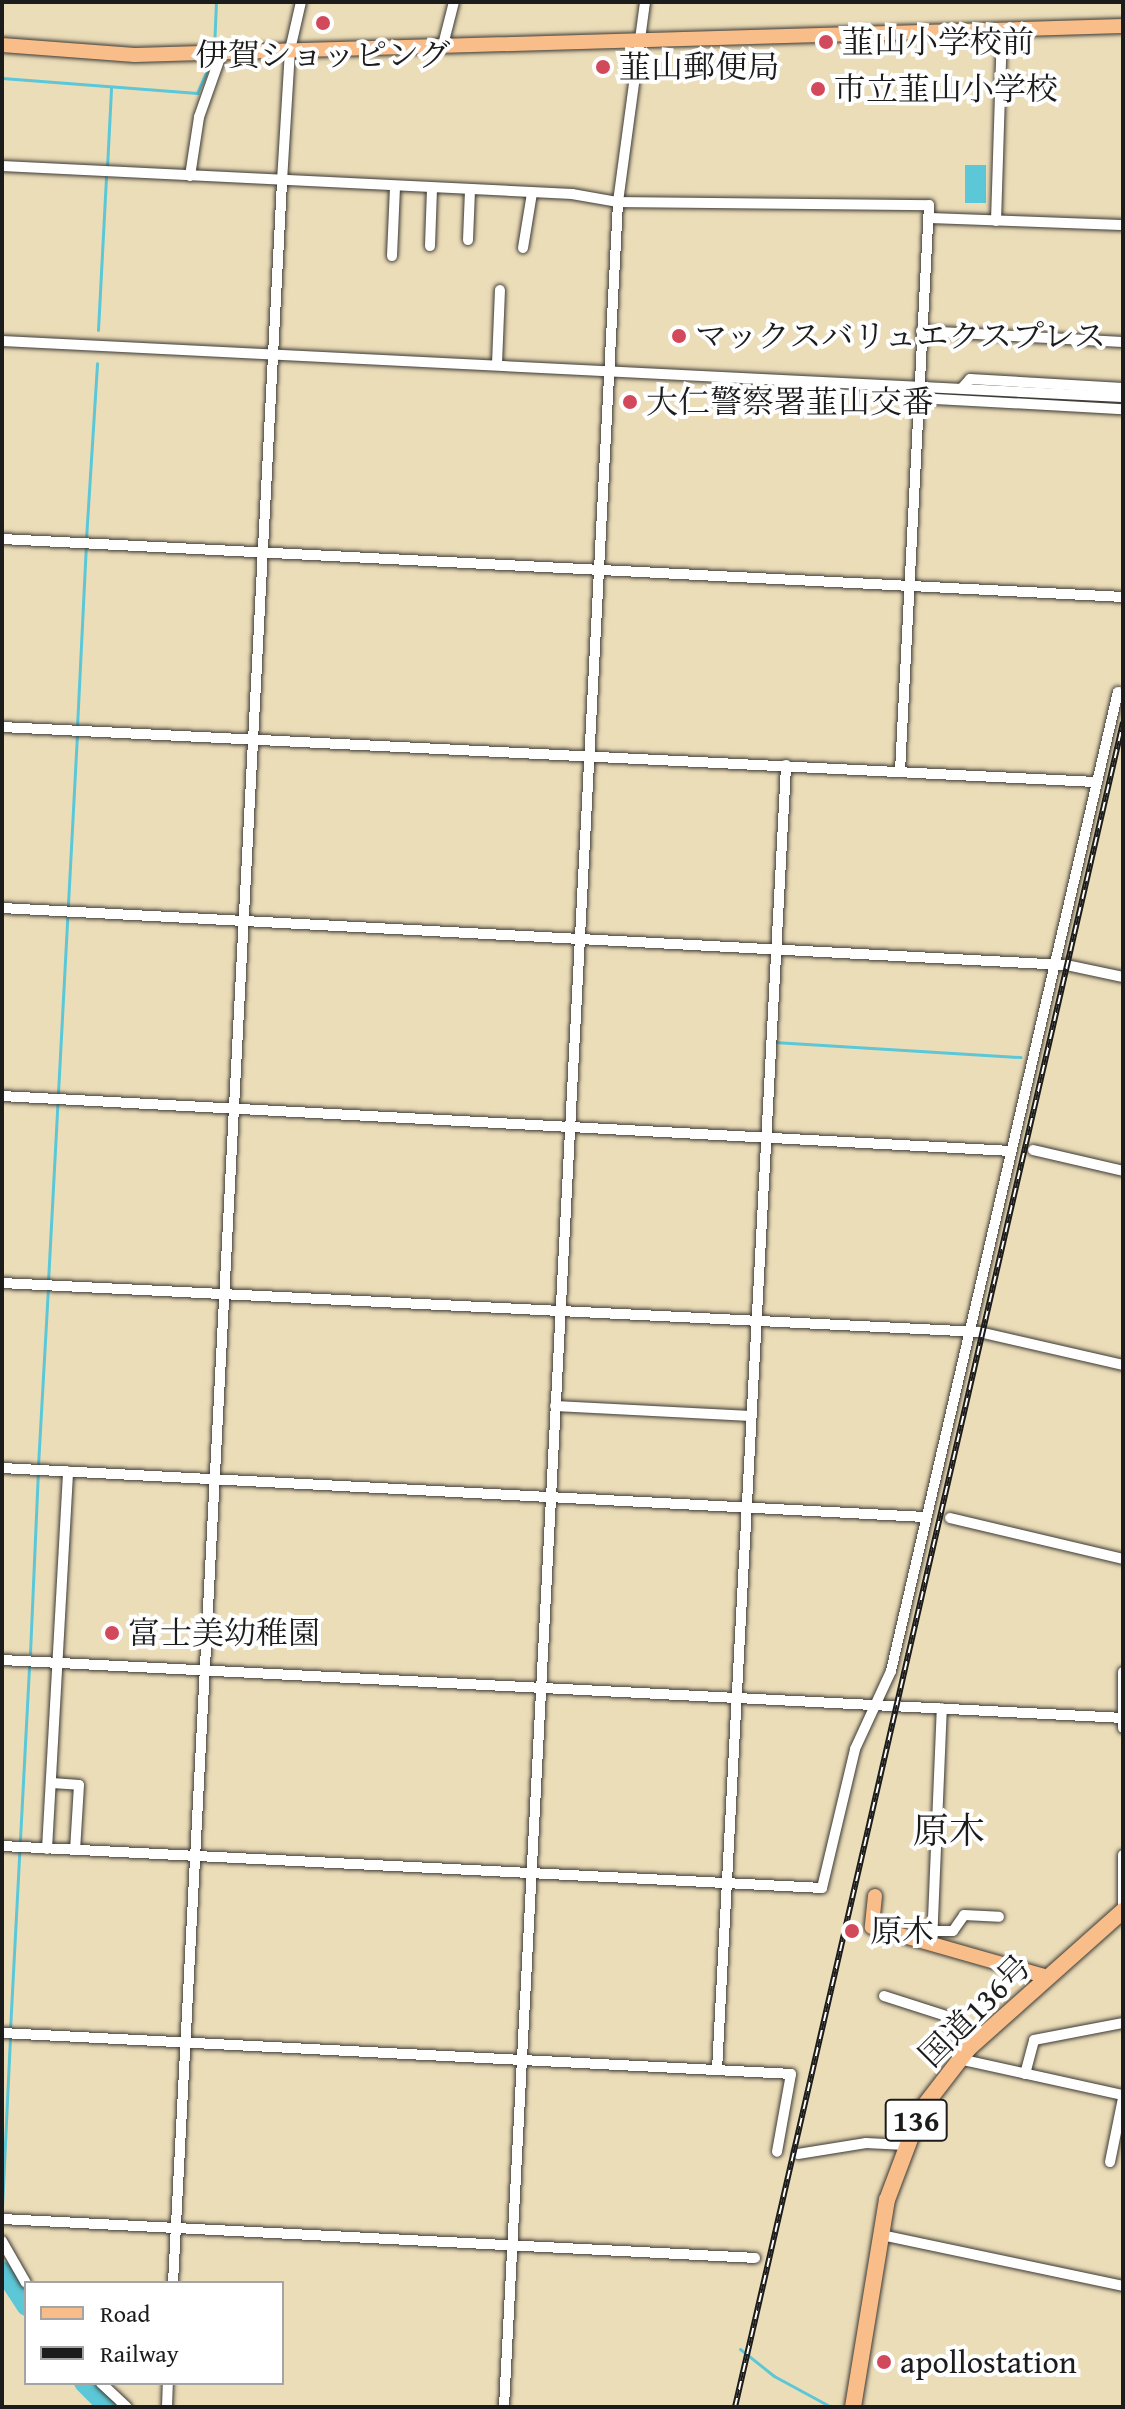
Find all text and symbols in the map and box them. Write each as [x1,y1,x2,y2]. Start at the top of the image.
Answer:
marker: 伊賀ショッピング [314,14,332,32]
place label: 韮山小学校前 [842,23,1034,61]
marker: 韮山小学校前 [817,33,835,51]
place label: 伊賀ショッピング [195,36,451,74]
place label: 韮山郵便局 [619,48,779,86]
marker: 韮山郵便局 [594,58,612,76]
place label: 市立韮山小学校 [834,70,1058,108]
marker: 市立韮山小学校 [809,80,827,98]
place label: マックスバリュエクスプレス [695,317,1111,355]
marker: マックスバリュエクスプレス [670,327,688,345]
place label: 大仁警察署韮山交番 [646,383,934,421]
marker: 大仁警察署韮山交番 [621,393,639,411]
place label: 富士美幼稚園 [128,1614,320,1652]
marker: 富士美幼稚園 [103,1624,121,1642]
district label: 原木 [913,1808,985,1852]
place label: 原木 [870,1912,934,1950]
marker: 原木 [841,1920,863,1942]
street label: 国道136号 [911,1947,1039,2075]
road number: 136 [884,2094,948,2146]
legend [24,2281,284,2385]
text: Road [100,2296,150,2331]
text: Railway [100,2336,179,2371]
place label: apollostation [900,2343,1077,2381]
marker: apollostation [875,2353,893,2371]

